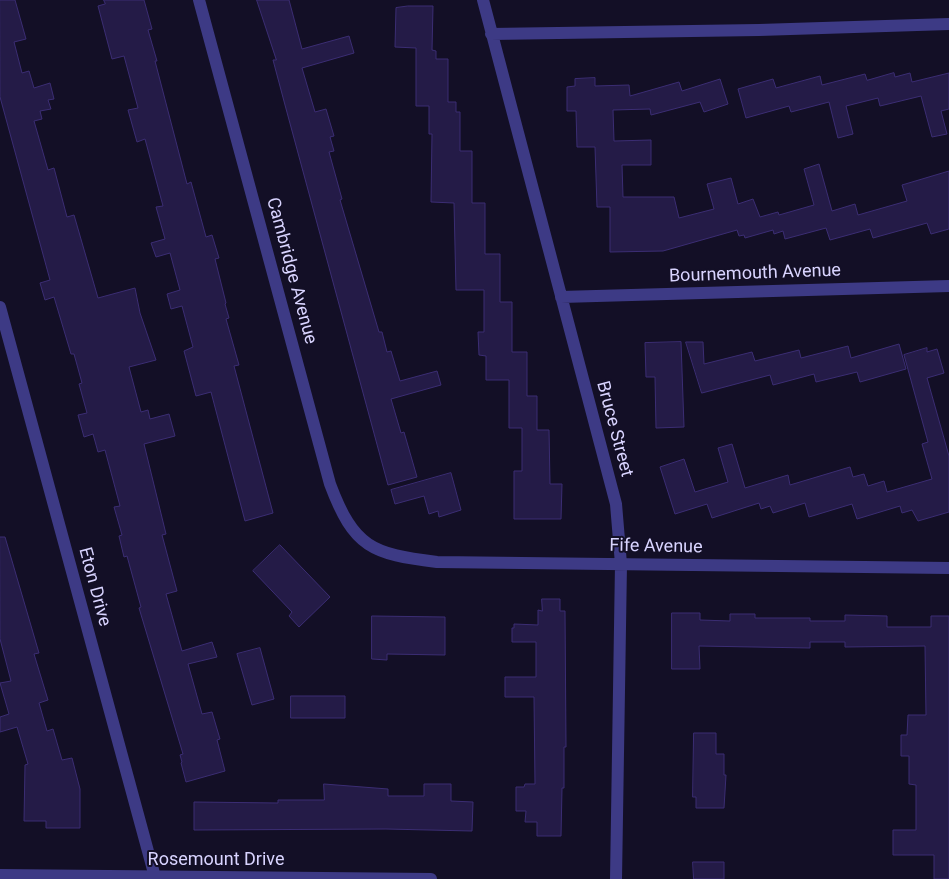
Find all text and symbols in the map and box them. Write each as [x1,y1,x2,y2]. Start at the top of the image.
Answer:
street label: Cambridge Avenue [261,195,321,347]
street label: Bournemouth Avenue [669,260,841,288]
street label: Bruce Street [591,379,637,479]
street label: Fife Avenue [609,535,703,559]
street label: Eton Drive [73,545,115,629]
street label: Rosemount Drive [148,849,284,871]

